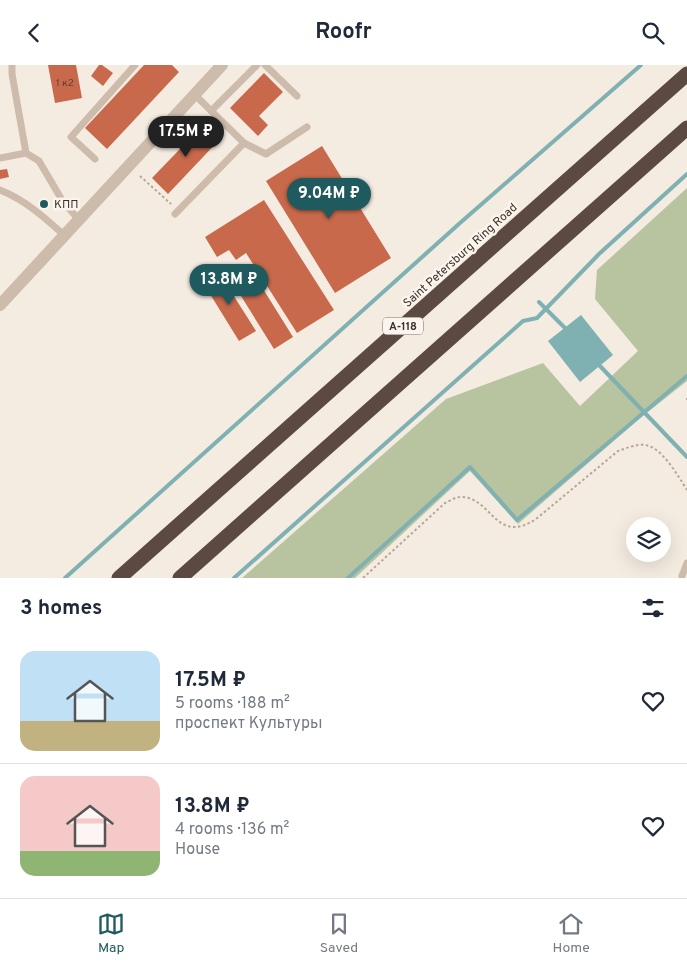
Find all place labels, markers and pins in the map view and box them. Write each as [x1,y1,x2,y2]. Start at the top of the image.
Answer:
pin: 17.5M ₽ [140,116,232,158]
pin: 9.04M ₽ [283,177,375,220]
place label: КПП [54,197,78,213]
marker: КПП [38,198,50,210]
pin: 13.8M ₽ [183,263,275,306]

